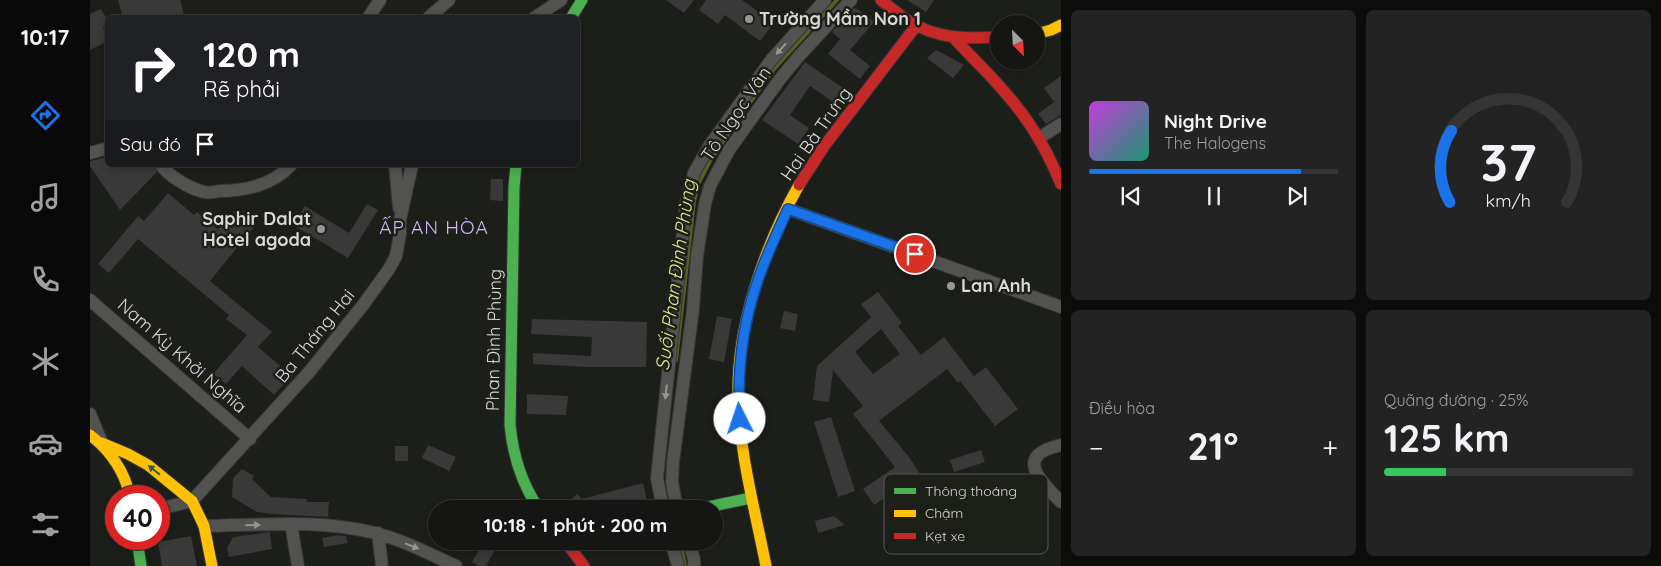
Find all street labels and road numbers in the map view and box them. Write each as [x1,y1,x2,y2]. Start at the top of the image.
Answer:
street label: Tô Ngọc Vân [696,62,776,165]
street label: Hai Bà Trưng [775,83,856,185]
street label: Phan Đình Phùng [481,269,506,411]
street label: Ba Tháng Hai [270,284,359,387]
street label: Nam Kỳ Khởi Nghĩa [113,293,252,418]

